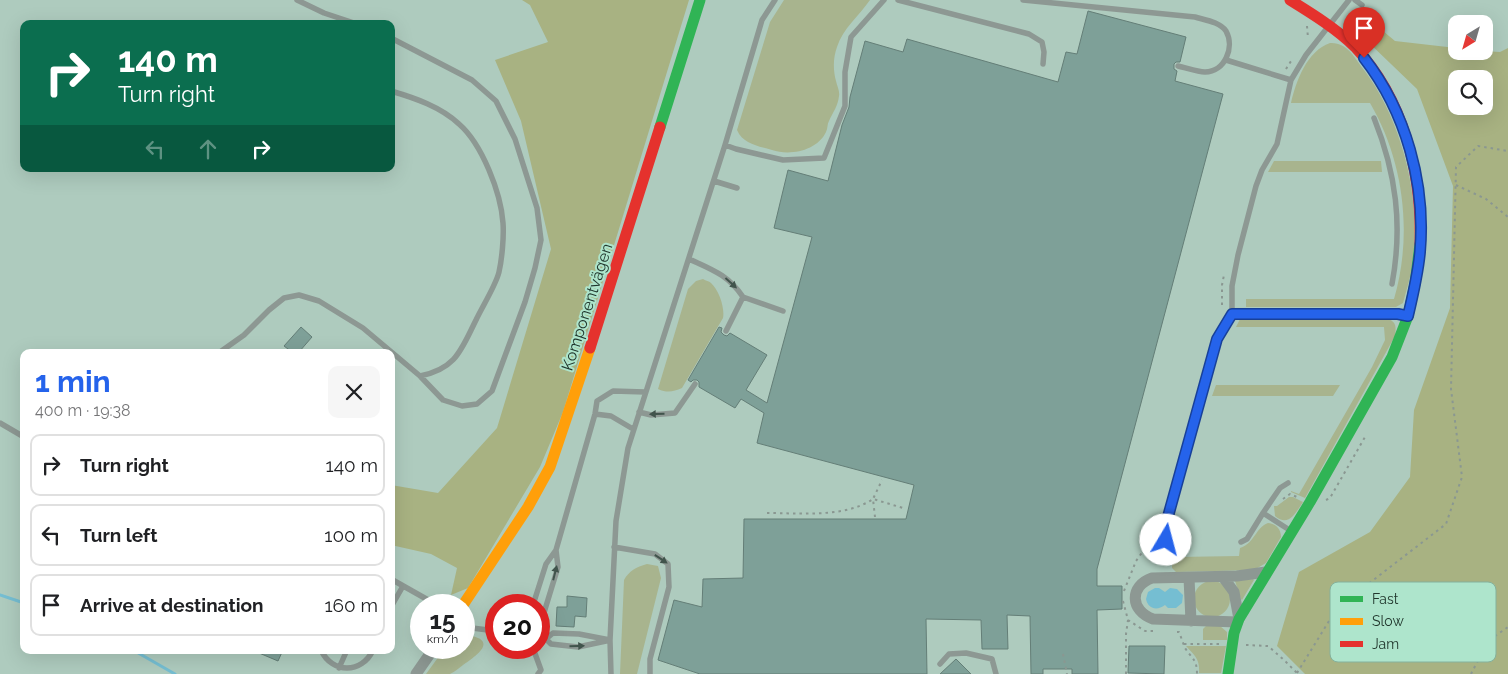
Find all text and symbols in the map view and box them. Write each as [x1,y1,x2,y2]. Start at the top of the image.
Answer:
pin [1343,7,1385,58]
icon: arrive [1350,14,1378,42]
north arrow [1448,15,1492,60]
map controls [1448,15,1493,115]
text: 140 m [118,39,218,80]
icon: right [35,40,100,105]
button: search [1448,70,1493,115]
text: Turn right [118,81,215,107]
icon: left [141,135,169,163]
icon: ahead [194,135,222,163]
icon: right [247,135,275,163]
street label: Komponentvägen [558,241,616,373]
one-way arrow [725,277,737,289]
text: 1 min [35,364,111,399]
button: close [328,366,380,418]
text: 400 m · 19:38 [35,401,131,420]
one-way arrow [648,410,664,418]
icon: right [37,451,65,479]
text: Turn right [80,454,169,476]
text: 140 m [326,454,378,476]
position arrow [1139,513,1191,565]
icon: left [37,521,65,549]
text: Turn left [80,524,157,546]
text: 100 m [324,524,378,546]
one-way arrow [654,554,668,564]
one-way arrow [552,566,560,581]
legend [1330,582,1496,662]
icon: arrive [37,591,65,619]
text: Fast [1372,591,1399,607]
text: Arrive at destination [80,594,264,616]
text: 160 m [324,594,378,616]
speed limit sign: 20 [485,594,550,659]
text: 15 [429,605,456,635]
text: Slow [1372,613,1404,629]
text: km/h [427,632,458,646]
text: Jam [1372,636,1399,652]
one-way arrow [570,641,586,649]

